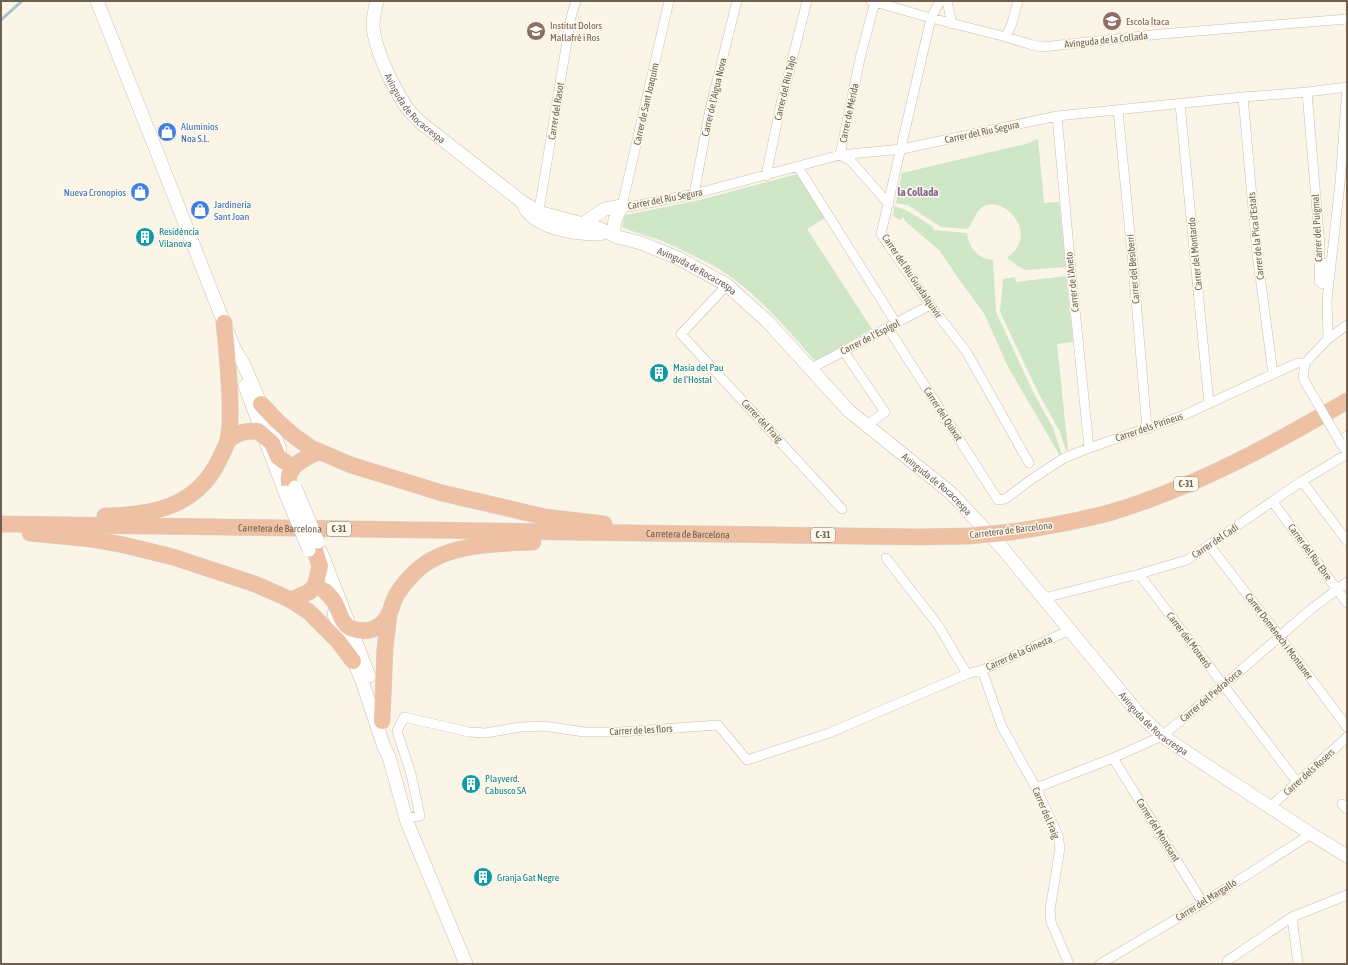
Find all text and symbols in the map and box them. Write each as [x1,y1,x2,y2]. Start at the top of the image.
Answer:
school or university icon: Escola Ítaca [1101,10,1123,32]
place label: Escola Ítaca [1126,16,1170,27]
school or university icon: Institut Dolors Mallafrè i Ros [525,20,547,42]
place label: Institut Dolors Mallafrè i Ros [550,20,603,43]
street label: Avinguda de la Collada [1064,30,1149,50]
street label: Carrer del Riu Tajo [772,54,798,121]
street label: Carrer de l'Aigua Nova [700,56,728,137]
street label: Carrer de Sant Joaquim [631,62,661,146]
street label: Avinguda de Rocacrespa [383,71,448,145]
street label: Carrer del Rasot [546,81,566,140]
street label: Carrer de Mèrida [837,82,861,144]
street label: Carrer del Riu Segura [944,119,1021,145]
shop icon: Aluminios Noa S.L. [156,121,178,143]
place label: Aluminios Noa S.L. [181,121,219,144]
shop icon: Nueva Cronopios [129,181,151,203]
street label: Carrer del Riu Segura [627,186,704,212]
district label: la Collada [898,186,938,198]
place label: Nueva Cronopios [64,187,126,198]
street label: Carrer de la Pica d'Estats [1246,191,1266,280]
street label: Carrer del Puigmal [1310,193,1324,262]
shop icon: Jardineria Sant Joan [189,199,211,221]
place label: Jardineria Sant Joan [214,199,251,222]
street label: Carrer del Montardo [1186,217,1204,291]
building icon: Residència Vilanova [134,226,156,248]
place label: Residència Vilanova [159,226,199,249]
street label: Carrer del Riu Guadalquivir [880,232,945,321]
street label: Carrer del Besiberri [1124,234,1142,304]
street label: Avinguda de Rocacrespa [656,245,739,297]
street label: Carrer de l'Aneto [1063,251,1081,313]
street label: Carrer de l'Espígol [838,317,902,357]
building icon: Masia del Pau de l'Hostal [648,362,670,384]
place label: Masia del Pau de l'Hostal [673,362,724,385]
street label: Carrer del Quixot [922,385,964,443]
street label: Carrer del Fraig [739,397,785,445]
street label: Carrer dels Pirineus [1114,410,1185,444]
street label: Avinguda de Rocacrespa [900,450,974,517]
road number: C-31 [1174,477,1198,491]
street label: Carretera de Barcelona [969,519,1054,541]
street label: Carrer del Cadí [1190,521,1241,560]
street label: Carretera de Barcelona [238,522,322,534]
road number: C-31 [327,522,351,536]
street label: Carrer del Riu Ebre [1286,522,1334,583]
street label: Carretera de Barcelona [646,528,730,540]
road number: C-31 [811,528,835,542]
street label: Carrer Domènech i Montaner [1243,591,1316,682]
street label: Carrer del Moixeró [1164,610,1214,670]
street label: Carrer de la Ginesta [984,633,1054,673]
street label: Carrer del Pedraforca [1178,666,1244,724]
street label: Avinguda de Rocacrespa [1117,689,1190,757]
street label: Carrer de les flors [609,723,673,737]
street label: Carrer dels Rosers [1281,746,1337,798]
building icon: Playverd. Cabusco SA [460,773,482,795]
place label: Playverd. Cabusco SA [485,773,526,796]
street label: Carrer del Fraig [1030,786,1062,841]
street label: Carrer del Montsant [1134,796,1182,864]
building icon: Granja Gat Negre [472,866,494,888]
place label: Granja Gat Negre [497,872,560,883]
street label: Carrer del Margalló [1173,877,1239,923]

